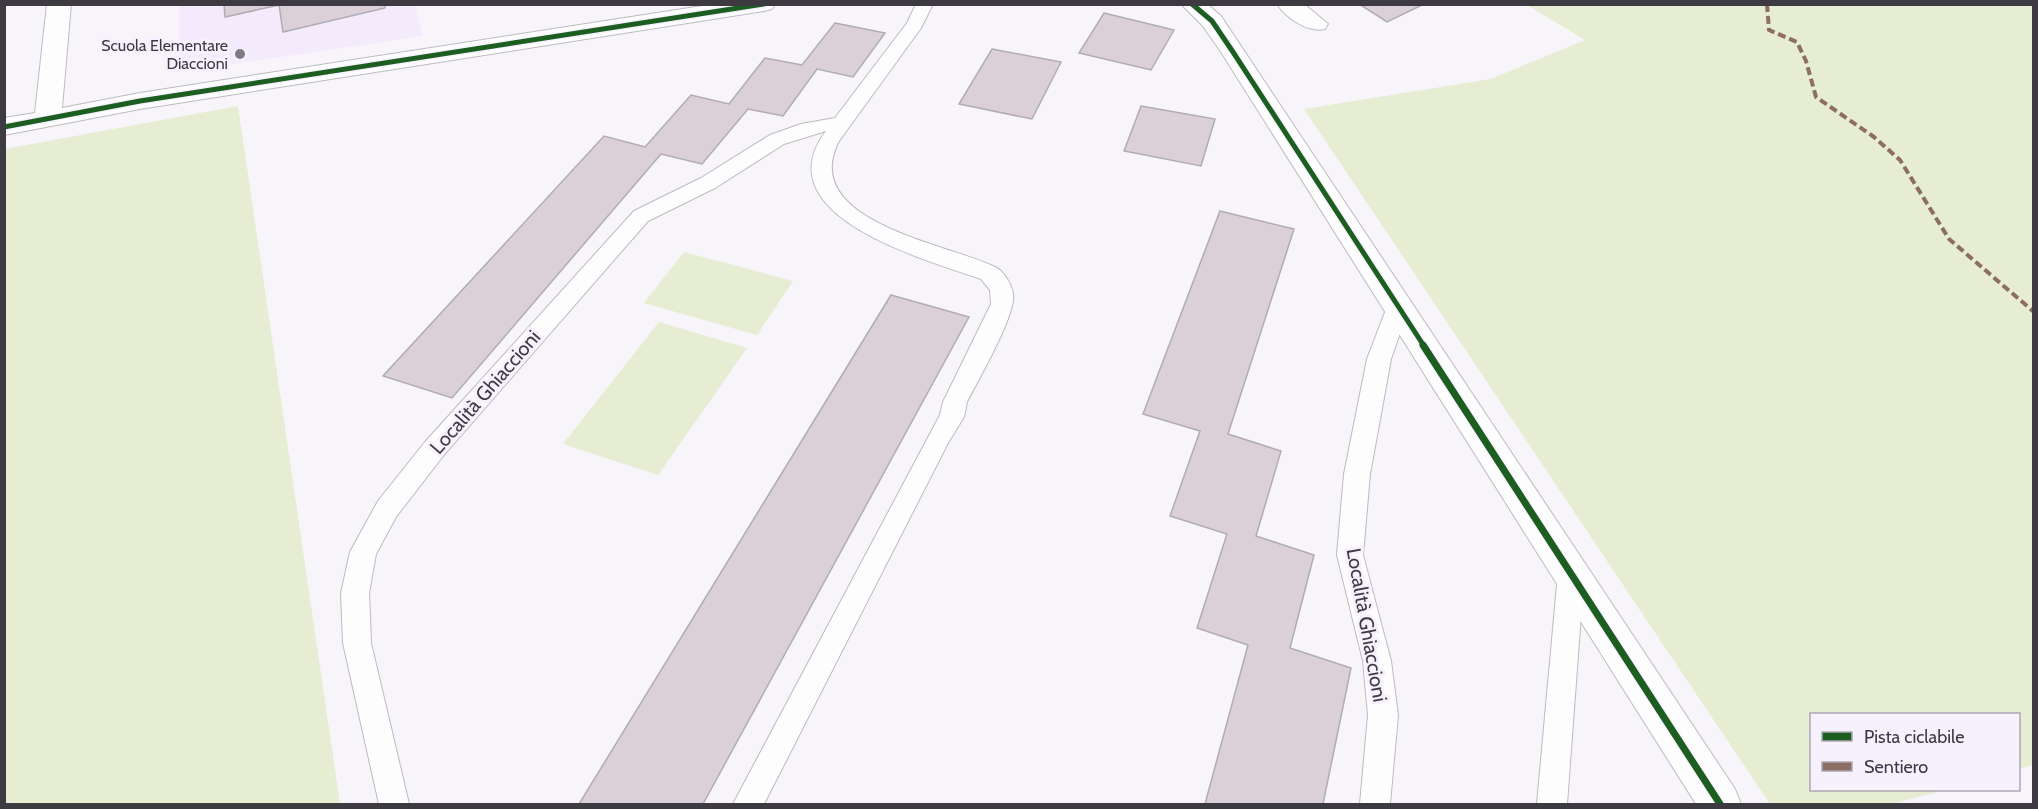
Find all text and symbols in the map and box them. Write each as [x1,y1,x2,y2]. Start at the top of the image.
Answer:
place label: Scuola Elementare Diaccioni [101,36,228,73]
marker: Scuola Elementare Diaccioni [233,47,247,61]
street label: Località Ghiaccioni [425,325,545,459]
street label: Località Ghiaccioni [1342,546,1392,704]
legend [1810,713,2020,791]
text: Pista ciclabile [1864,726,1964,748]
text: Sentiero [1864,756,1928,778]

